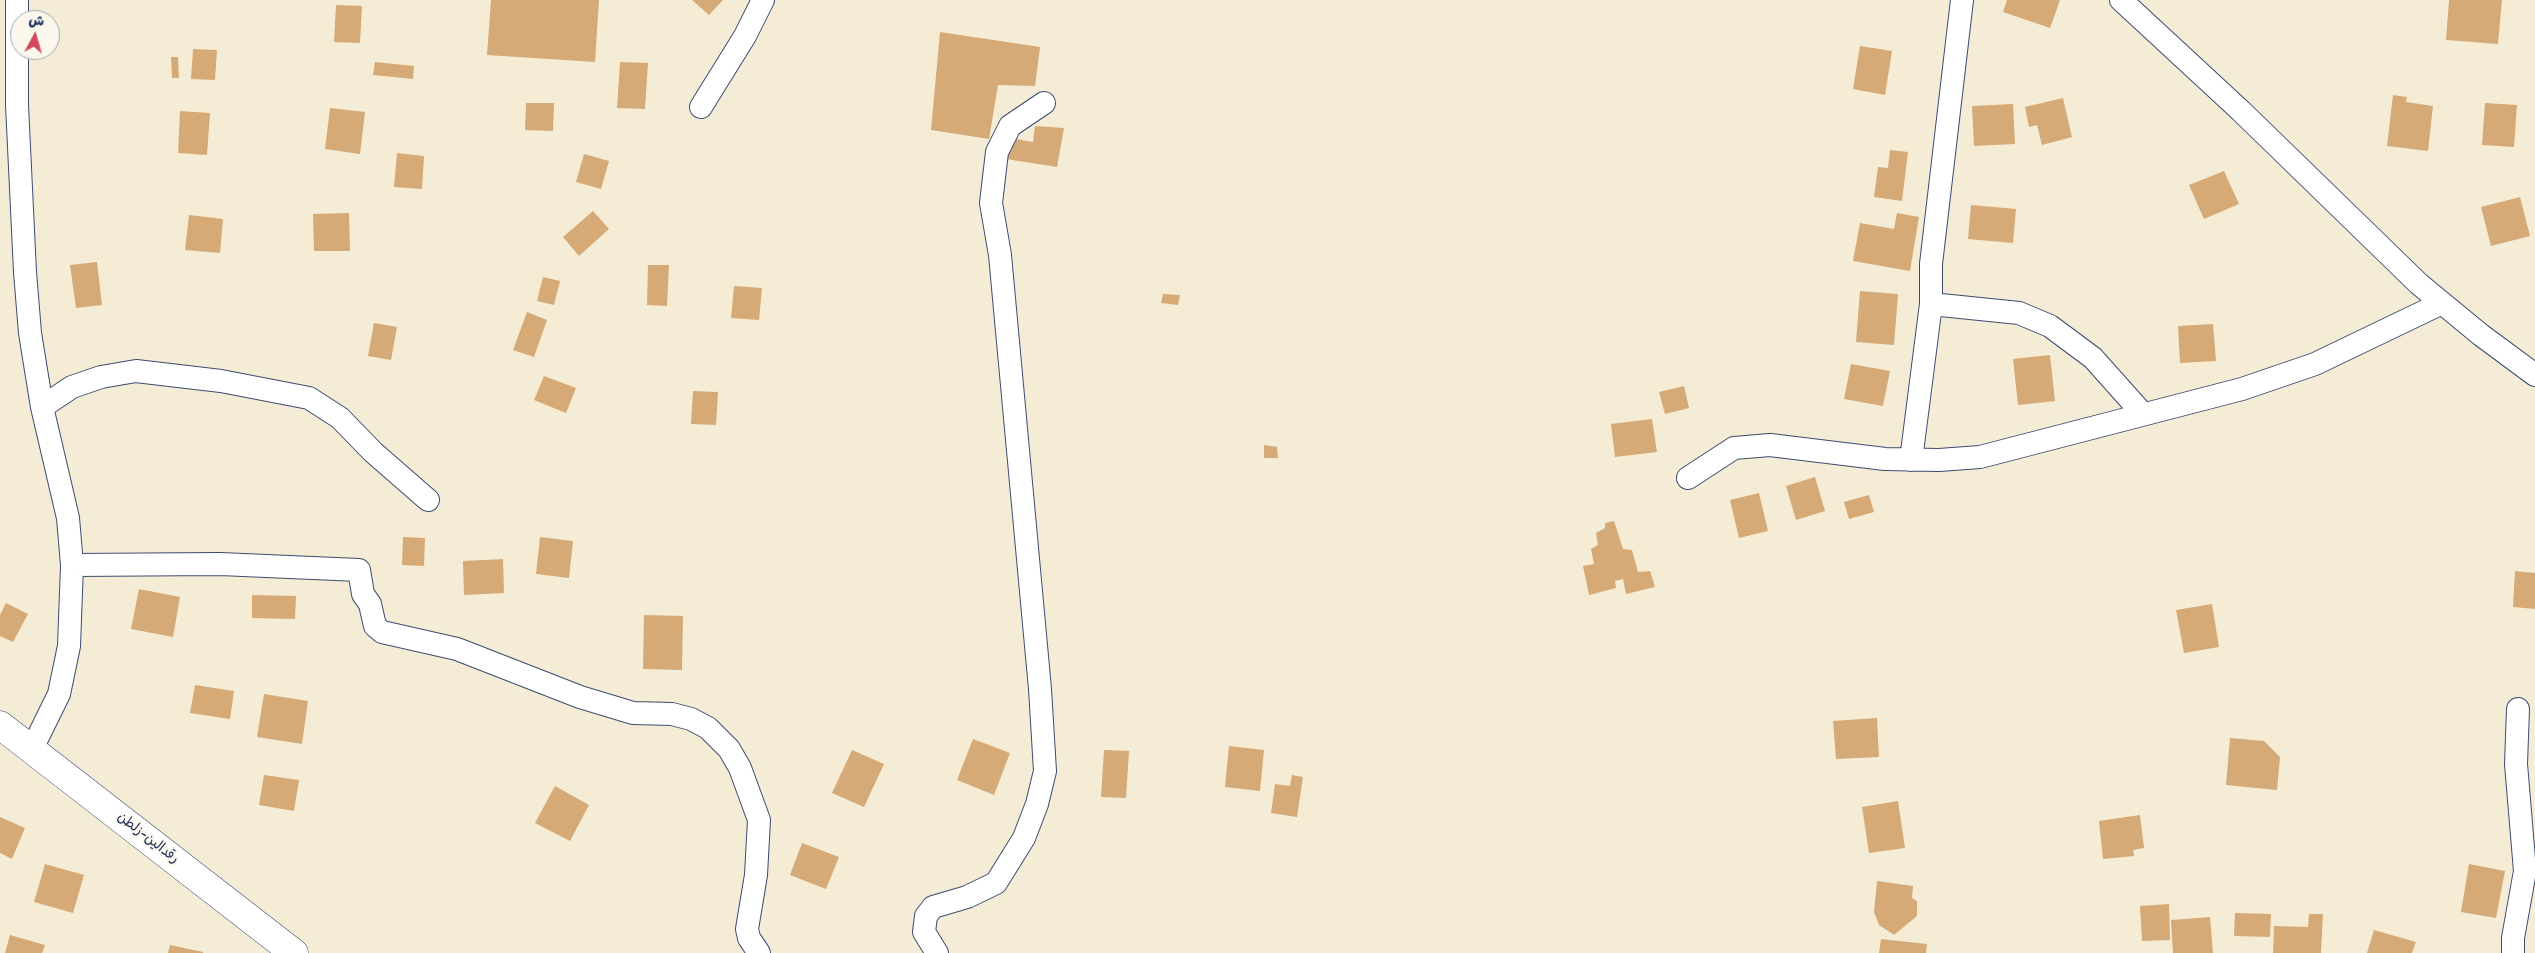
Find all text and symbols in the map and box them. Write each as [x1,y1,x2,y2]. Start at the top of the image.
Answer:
text: ش [28,7,45,34]
north arrow [10,10,60,60]
street label: رقدالين-زلطن [114,809,182,867]

